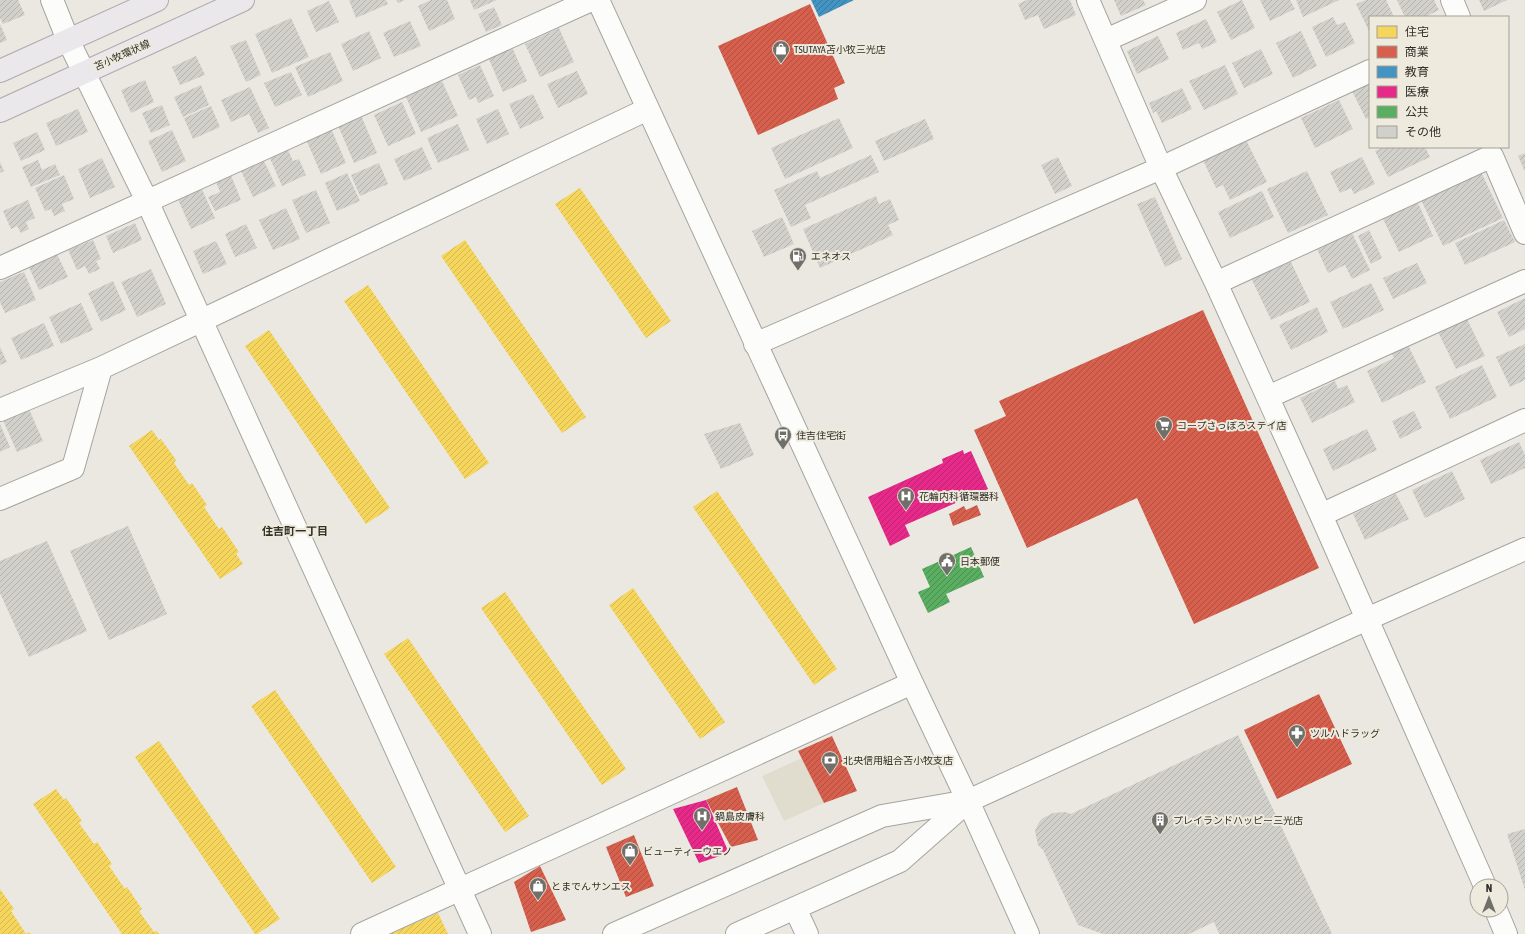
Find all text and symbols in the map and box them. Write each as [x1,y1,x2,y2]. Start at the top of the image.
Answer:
legend [1369,16,1509,148]
text: 住宅 [1405,25,1429,39]
street label: 苫小牧環状線 [92,38,152,72]
shop icon: TSUTAYA苫小牧三光店 [771,39,791,64]
place label: TSUTAYA苫小牧三光店 [794,44,886,55]
text: 商業 [1405,45,1429,59]
text: 教育 [1405,65,1429,79]
text: 医療 [1405,85,1429,99]
text: 公共 [1405,105,1429,119]
text: その他 [1405,125,1441,139]
fuel station icon: エネオス [788,246,808,271]
place label: エネオス [811,251,851,262]
supermarket icon: コープさっぽろステイ店 [1154,415,1174,440]
place label: コープさっぽろステイ店 [1177,420,1286,431]
bus stop icon: 住吉住宅街 [773,425,793,450]
place label: 住吉住宅街 [796,430,846,441]
hospital icon: 花輪内科循環器科 [896,486,916,511]
place label: 花輪内科循環器科 [919,491,999,502]
district label: 住吉町一丁目 [262,525,328,537]
public building icon: 日本郵便 [937,551,957,576]
place label: 日本郵便 [960,556,1000,567]
pharmacy icon: ツルハドラッグ [1287,723,1307,748]
place label: ツルハドラッグ [1310,728,1380,739]
bank icon: 北央信用組合苫小牧支店 [820,750,840,775]
place label: 北央信用組合苫小牧支店 [843,755,953,766]
hospital icon: 鍋島皮膚科 [692,806,712,831]
building icon: プレイランドハッピー三光店 [1150,810,1170,835]
place label: 鍋島皮膚科 [715,811,765,822]
place label: プレイランドハッピー三光店 [1173,815,1303,826]
shop icon: ビューティーウエノ [620,841,640,866]
place label: ビューティーウエノ [643,846,732,857]
shop icon: とまでんサンエス [528,876,548,901]
north arrow [1469,878,1509,918]
place label: とまでんサンエス [551,881,631,892]
text: N [1486,882,1492,894]

